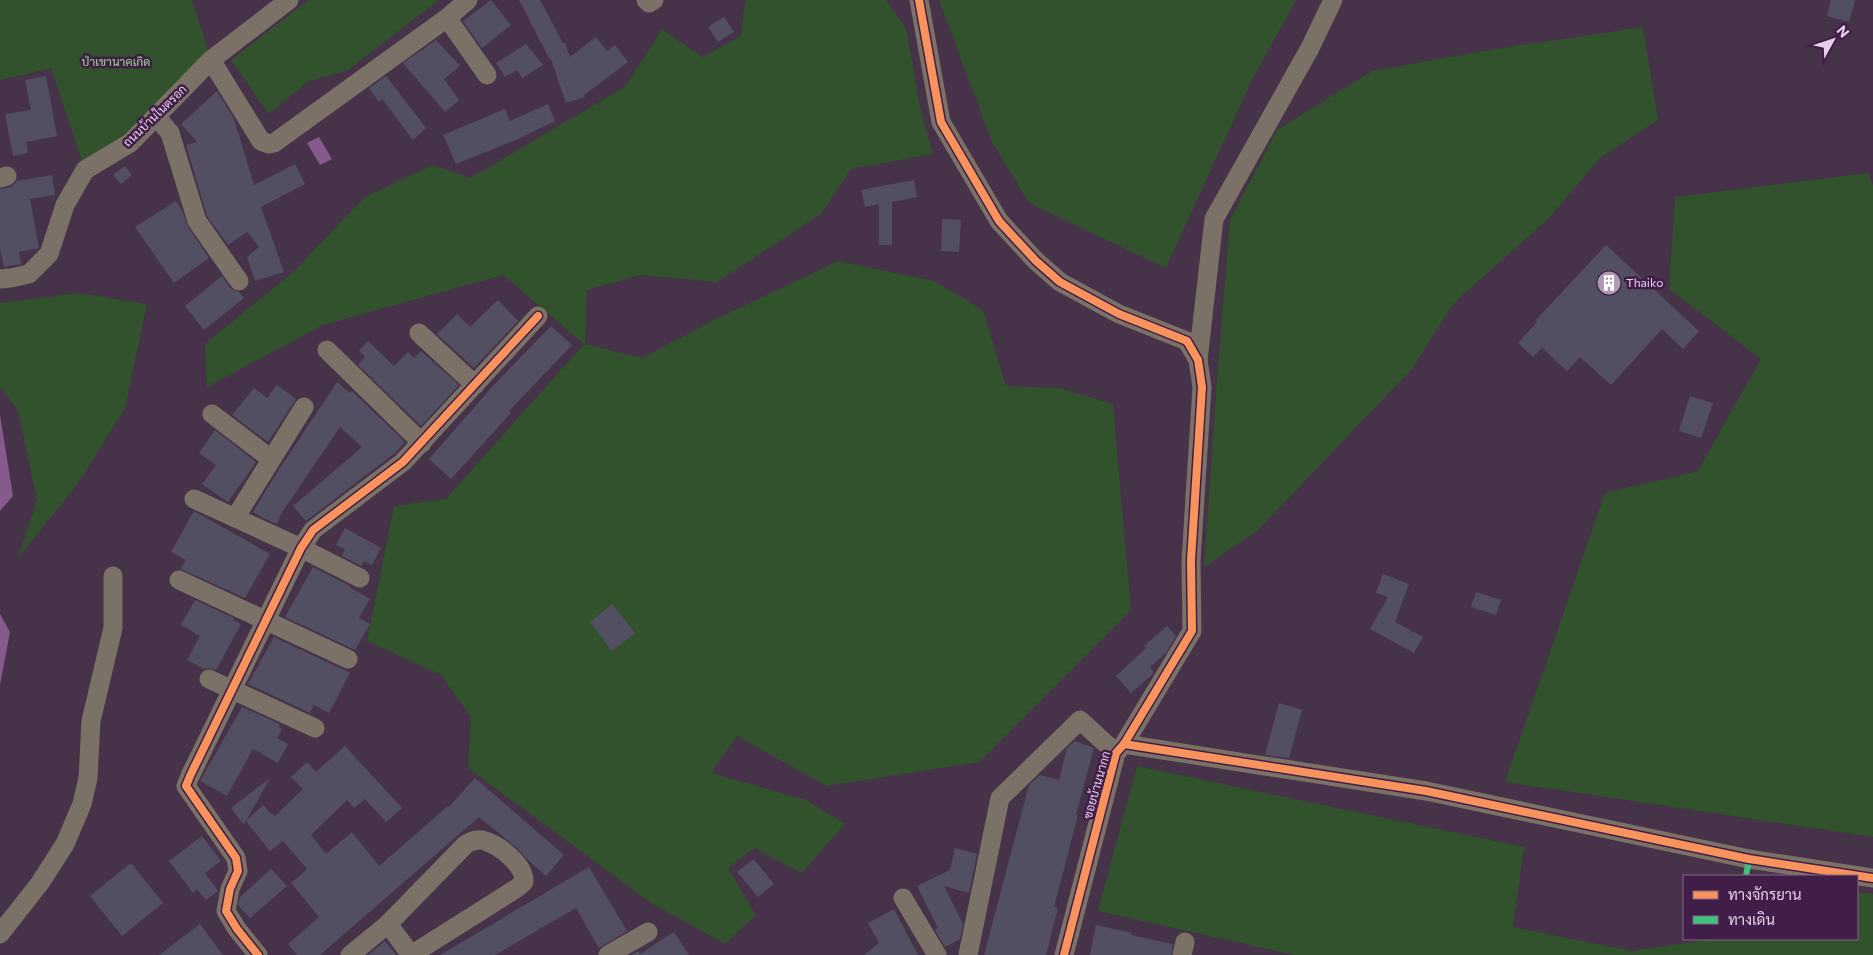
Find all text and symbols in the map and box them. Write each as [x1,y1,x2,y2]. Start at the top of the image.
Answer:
north arrow [1808,15,1858,65]
text: N [1833,22,1853,41]
park label: ป่าเขานาคเกิด [82,54,150,68]
street label: ถนนบ้านในตรอก [120,81,189,149]
building icon: Thaiko [1596,270,1622,296]
place label: Thaiko [1626,275,1663,289]
street label: ซอยบ้านนากก [1080,749,1112,820]
legend [1683,875,1858,940]
text: ทางจักรยาน [1728,885,1802,903]
text: ทางเดิน [1728,910,1775,928]

